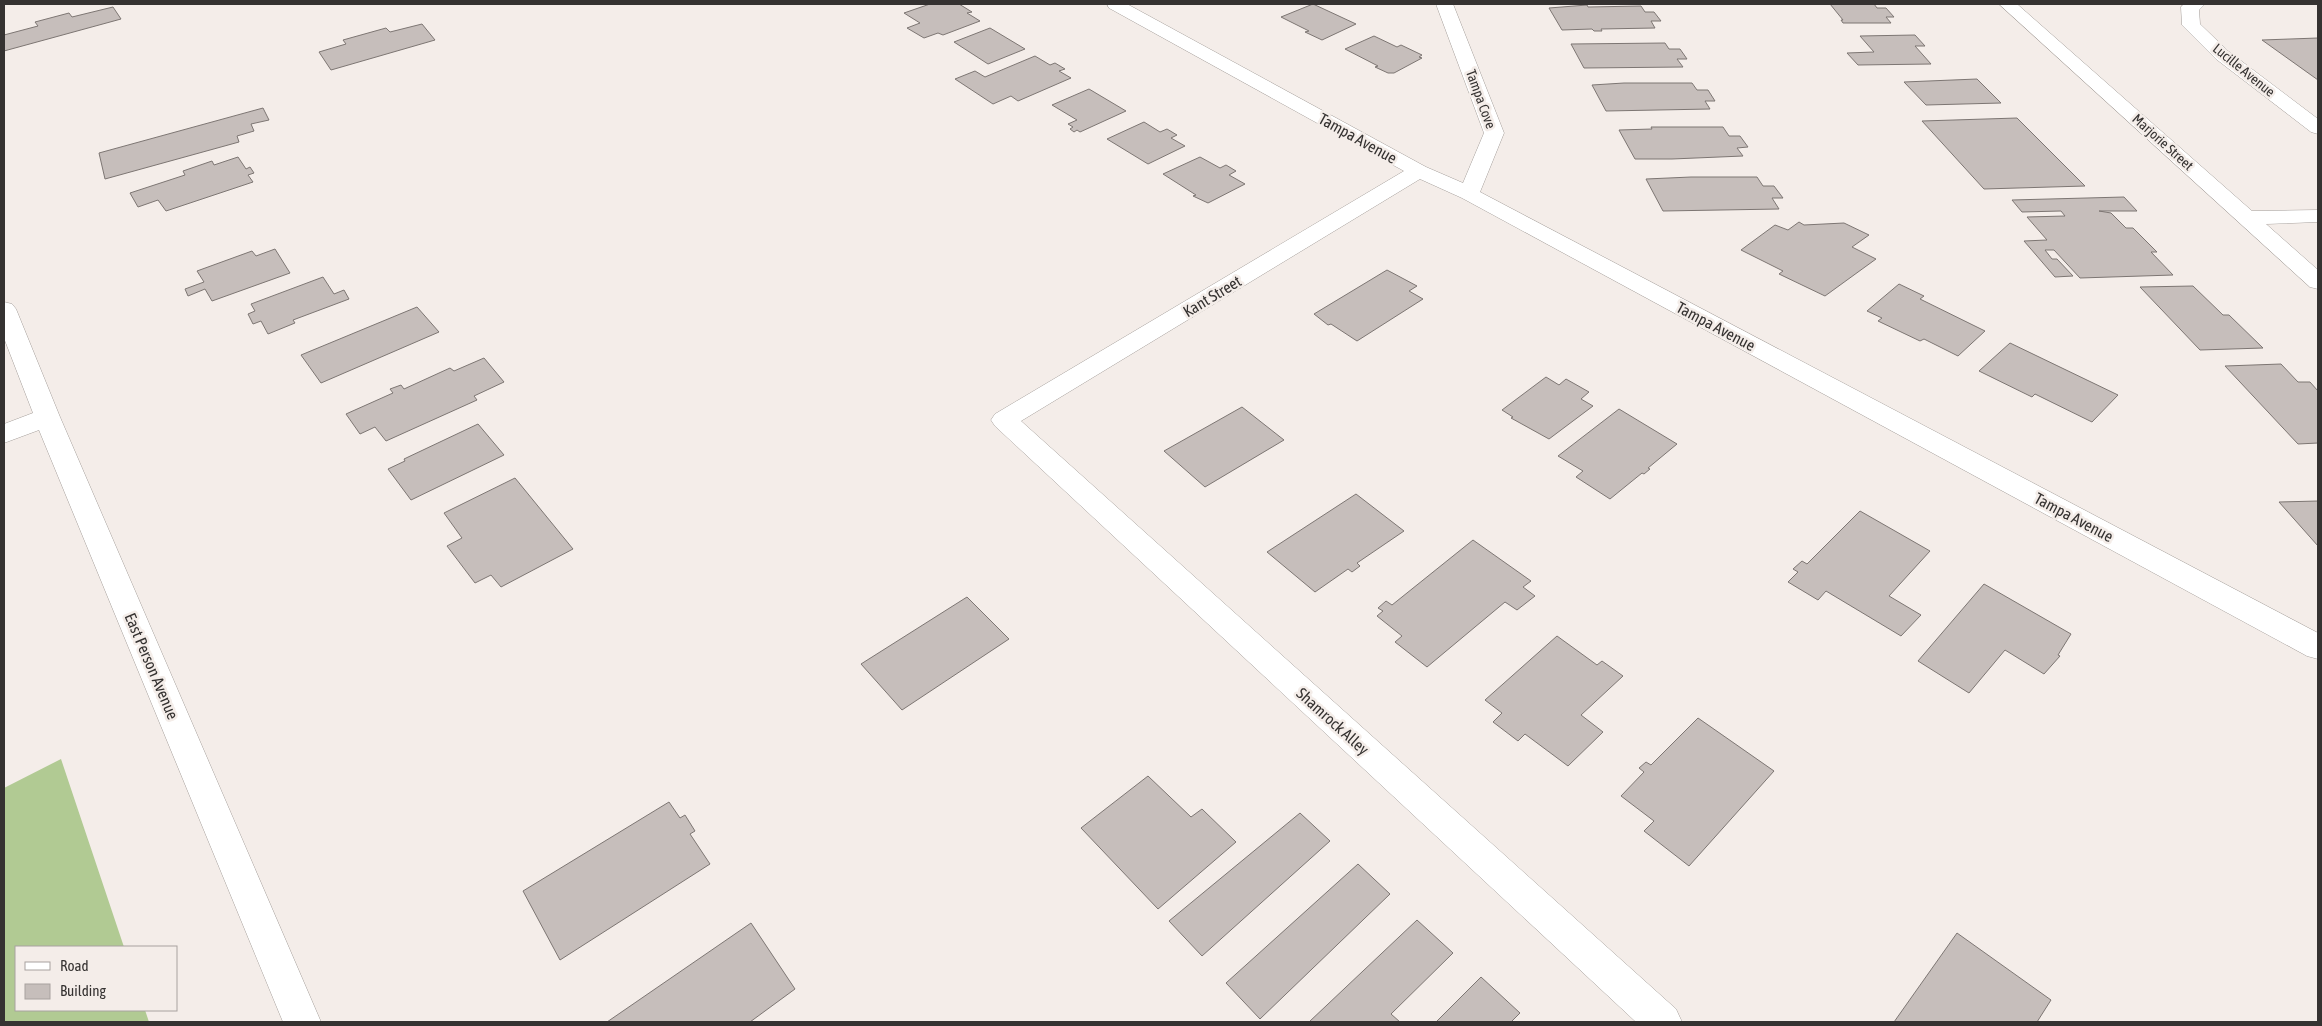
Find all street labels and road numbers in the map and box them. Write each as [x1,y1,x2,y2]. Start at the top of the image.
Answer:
street label: Lucille Avenue [2210,40,2278,100]
street label: Tampa Cove [1463,67,1499,131]
street label: Tampa Avenue [1315,109,1400,168]
street label: Marjorie Street [2129,111,2197,173]
street label: Kant Street [1180,271,1245,320]
street label: Tampa Avenue [1673,298,1758,355]
street label: Tampa Avenue [2031,489,2116,546]
street label: East Person Avenue [121,610,183,722]
street label: Shamrock Alley [1293,684,1373,759]

